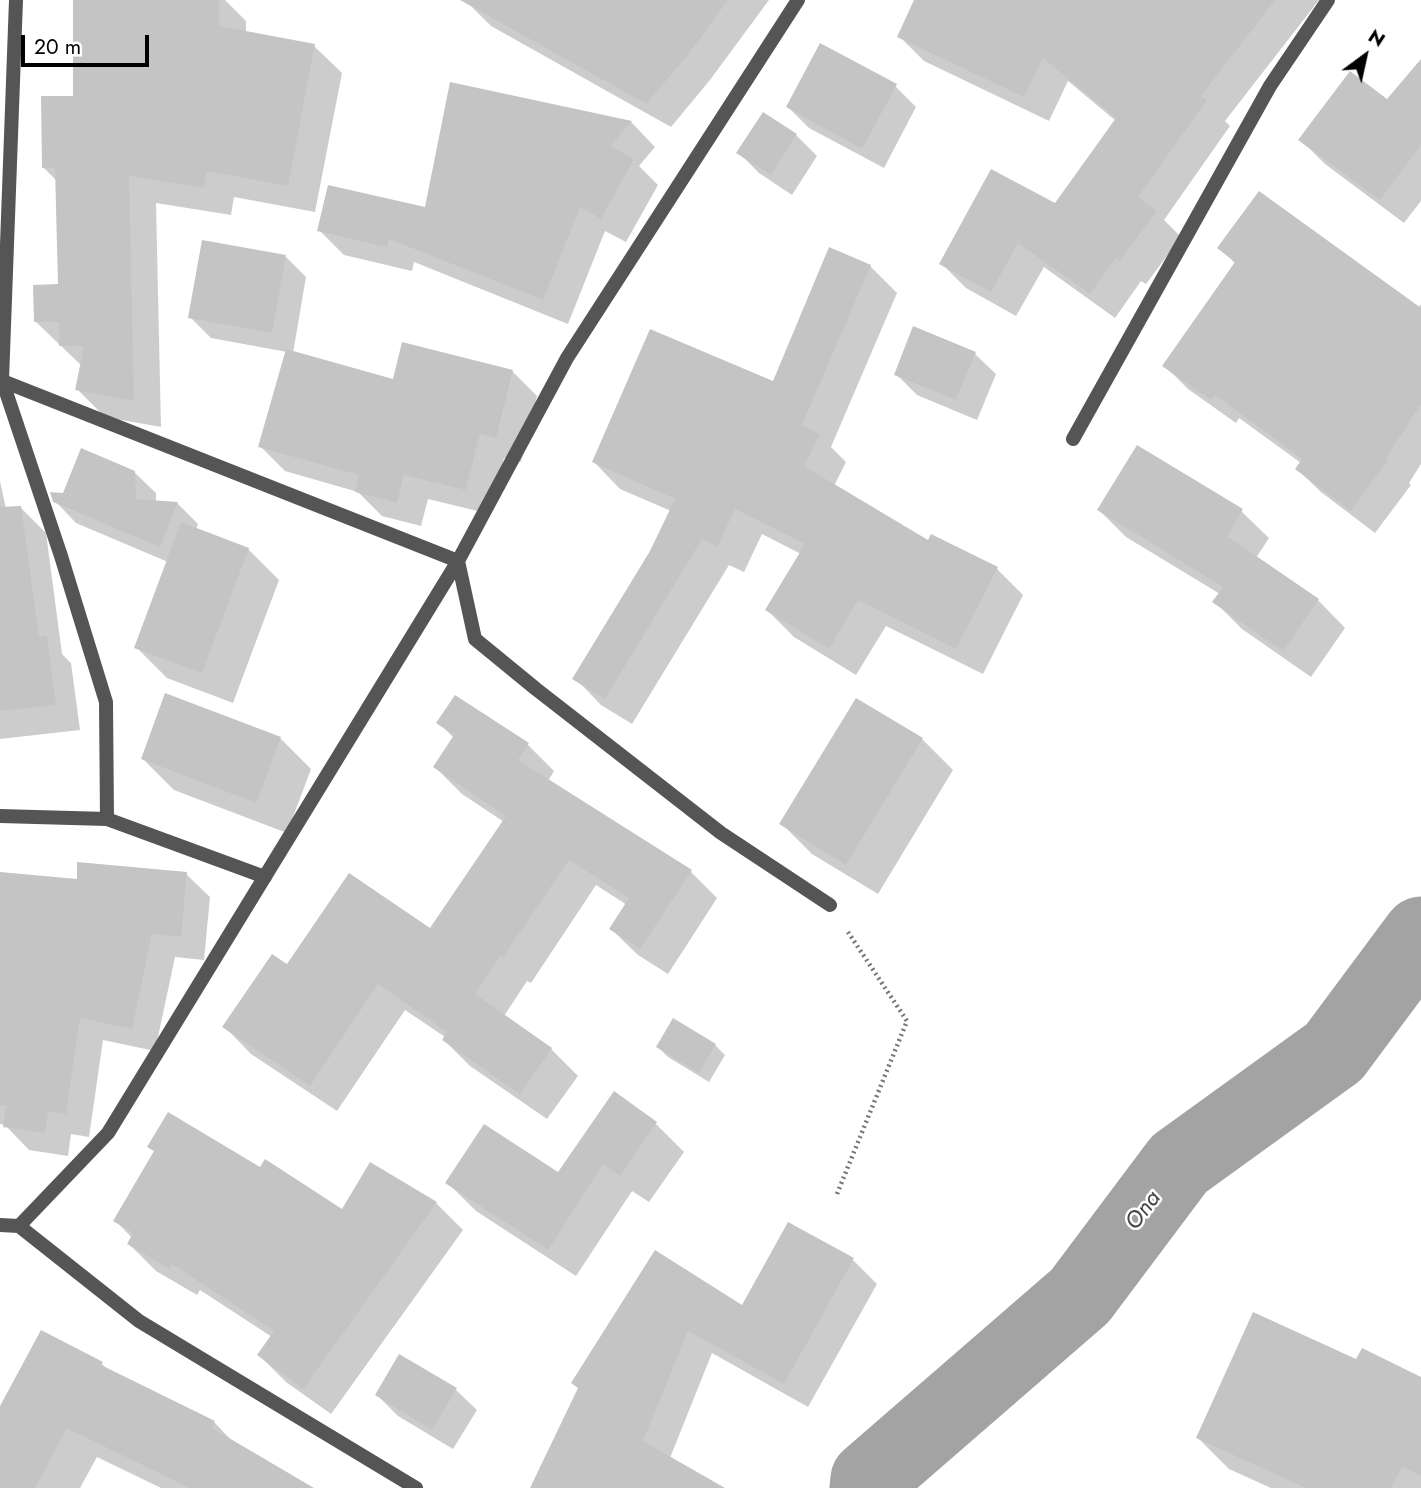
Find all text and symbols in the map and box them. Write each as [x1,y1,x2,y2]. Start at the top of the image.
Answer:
scale bar [24,21,152,65]
north arrow [1330,21,1400,91]
text: N [1363,23,1390,53]
text: 20 m [34,32,81,62]
water label: Ona [1120,1186,1168,1236]

